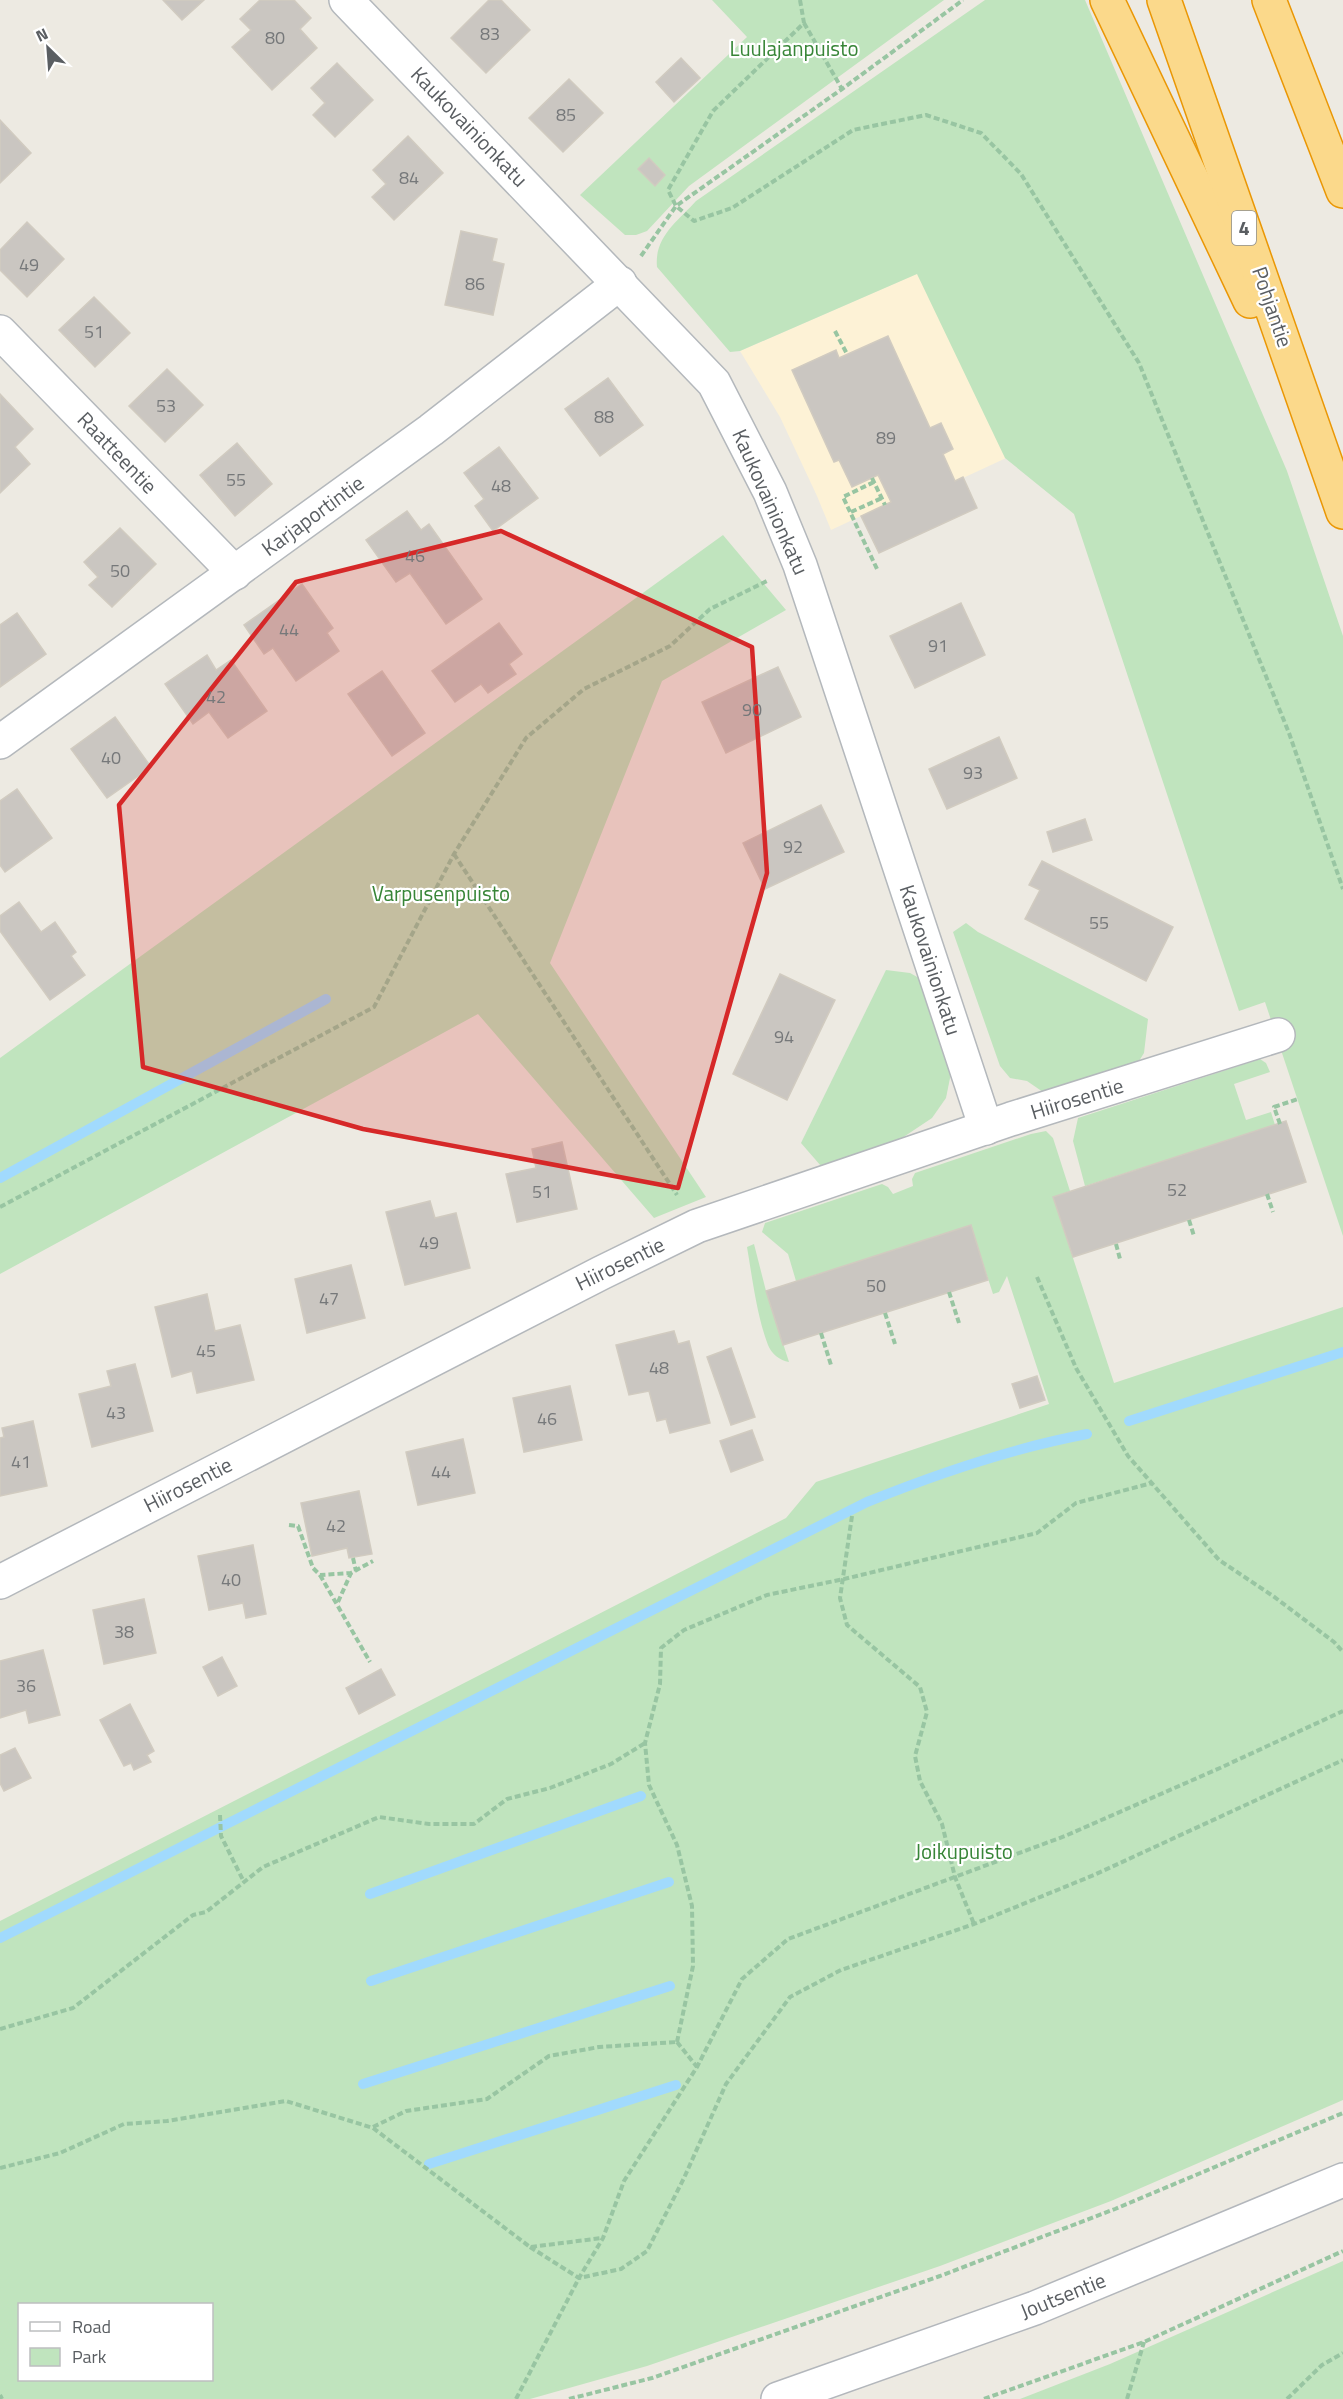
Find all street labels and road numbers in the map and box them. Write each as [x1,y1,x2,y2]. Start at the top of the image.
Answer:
street label: Kaukovainionkatu [404,59,536,194]
road number: 4 [1232,211,1256,245]
street label: Pohjantie [1244,262,1302,351]
street label: Raatteentie [70,404,165,501]
street label: Kaukovainionkatu [724,424,817,580]
street label: Karjaportintie [254,467,370,563]
street label: Kaukovainionkatu [892,880,970,1039]
street label: Hiirosentie [1026,1069,1127,1127]
street label: Hiirosentie [570,1228,670,1298]
street label: Hiirosentie [138,1448,237,1520]
street label: Joutsentie [1015,2263,1110,2327]

